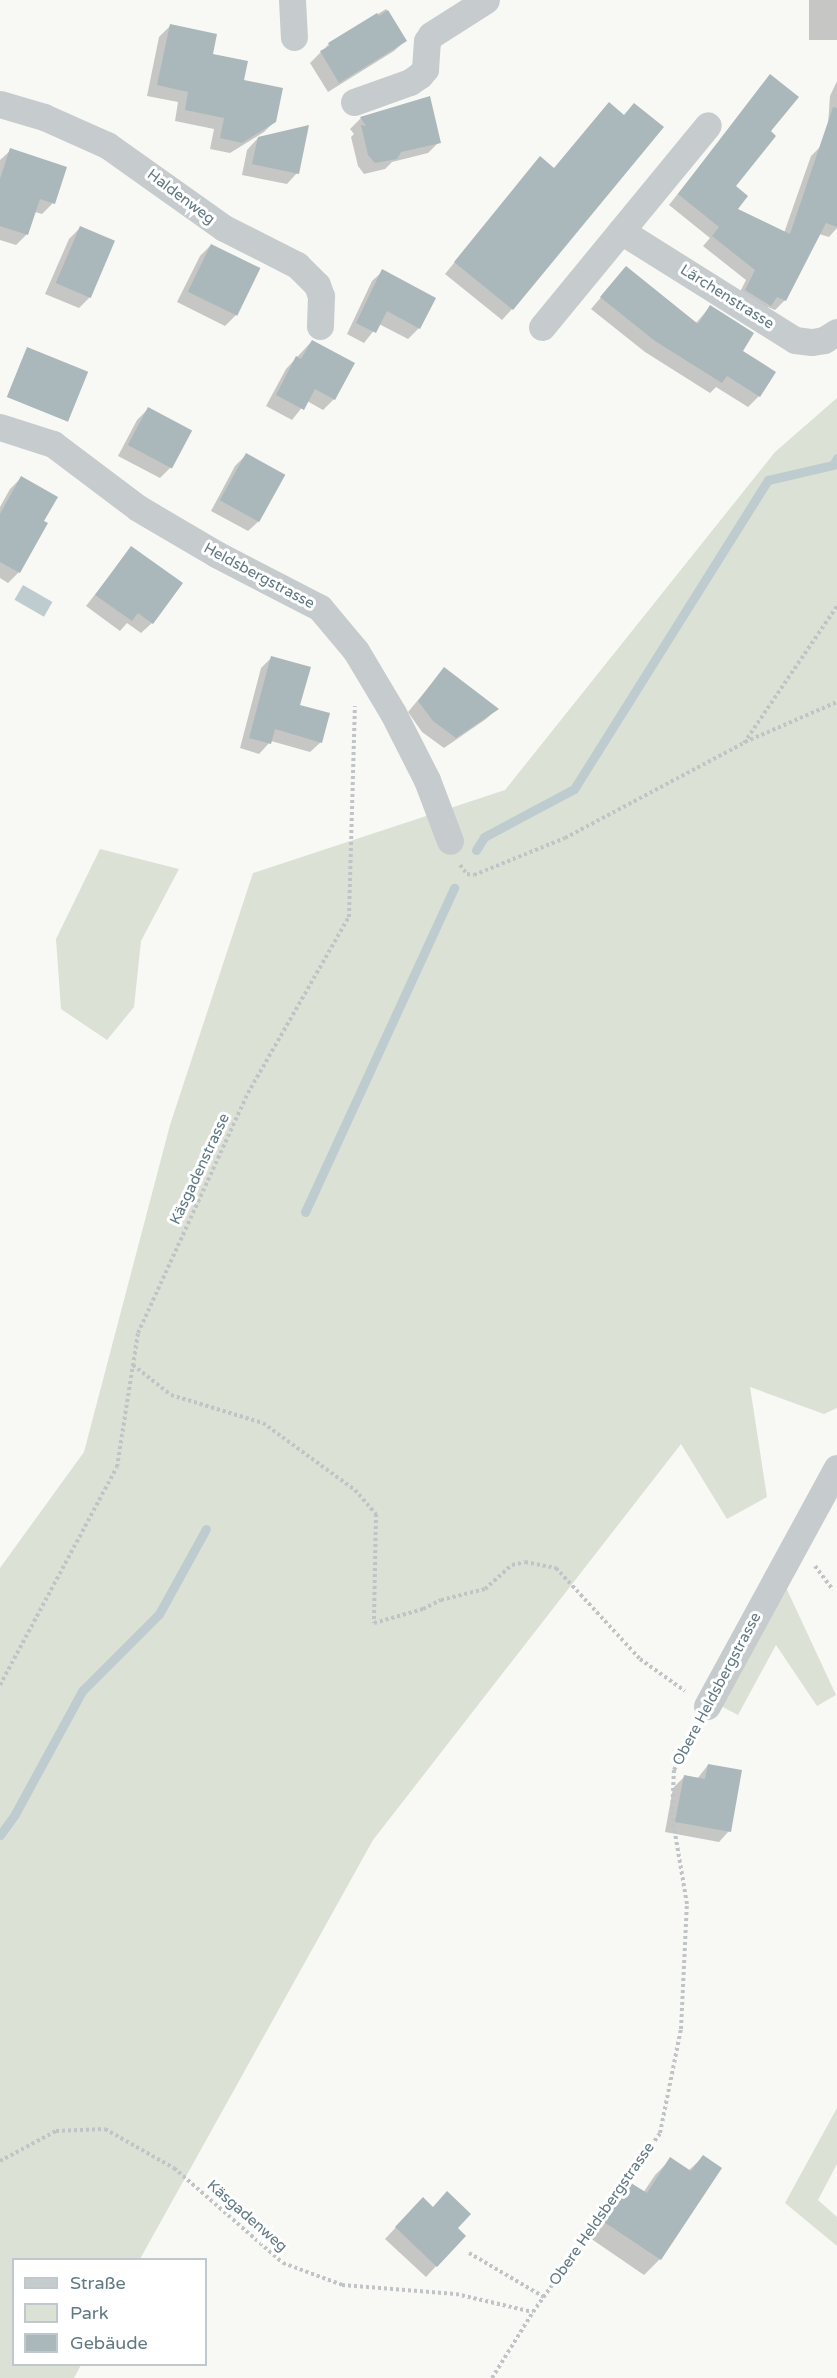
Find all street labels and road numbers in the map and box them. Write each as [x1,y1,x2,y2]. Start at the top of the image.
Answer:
street label: Haldenweg [144,166,218,228]
street label: Lärchenstrasse [677,261,777,333]
street label: Heldsbergstrasse [201,539,317,613]
street label: Käsgadenstrasse [166,1111,234,1227]
street label: Obere Heldsbergstrasse [669,1609,765,1769]
street label: Obere Heldsbergstrasse [546,2139,658,2289]
street label: Käsgadenweg [203,2176,291,2256]

